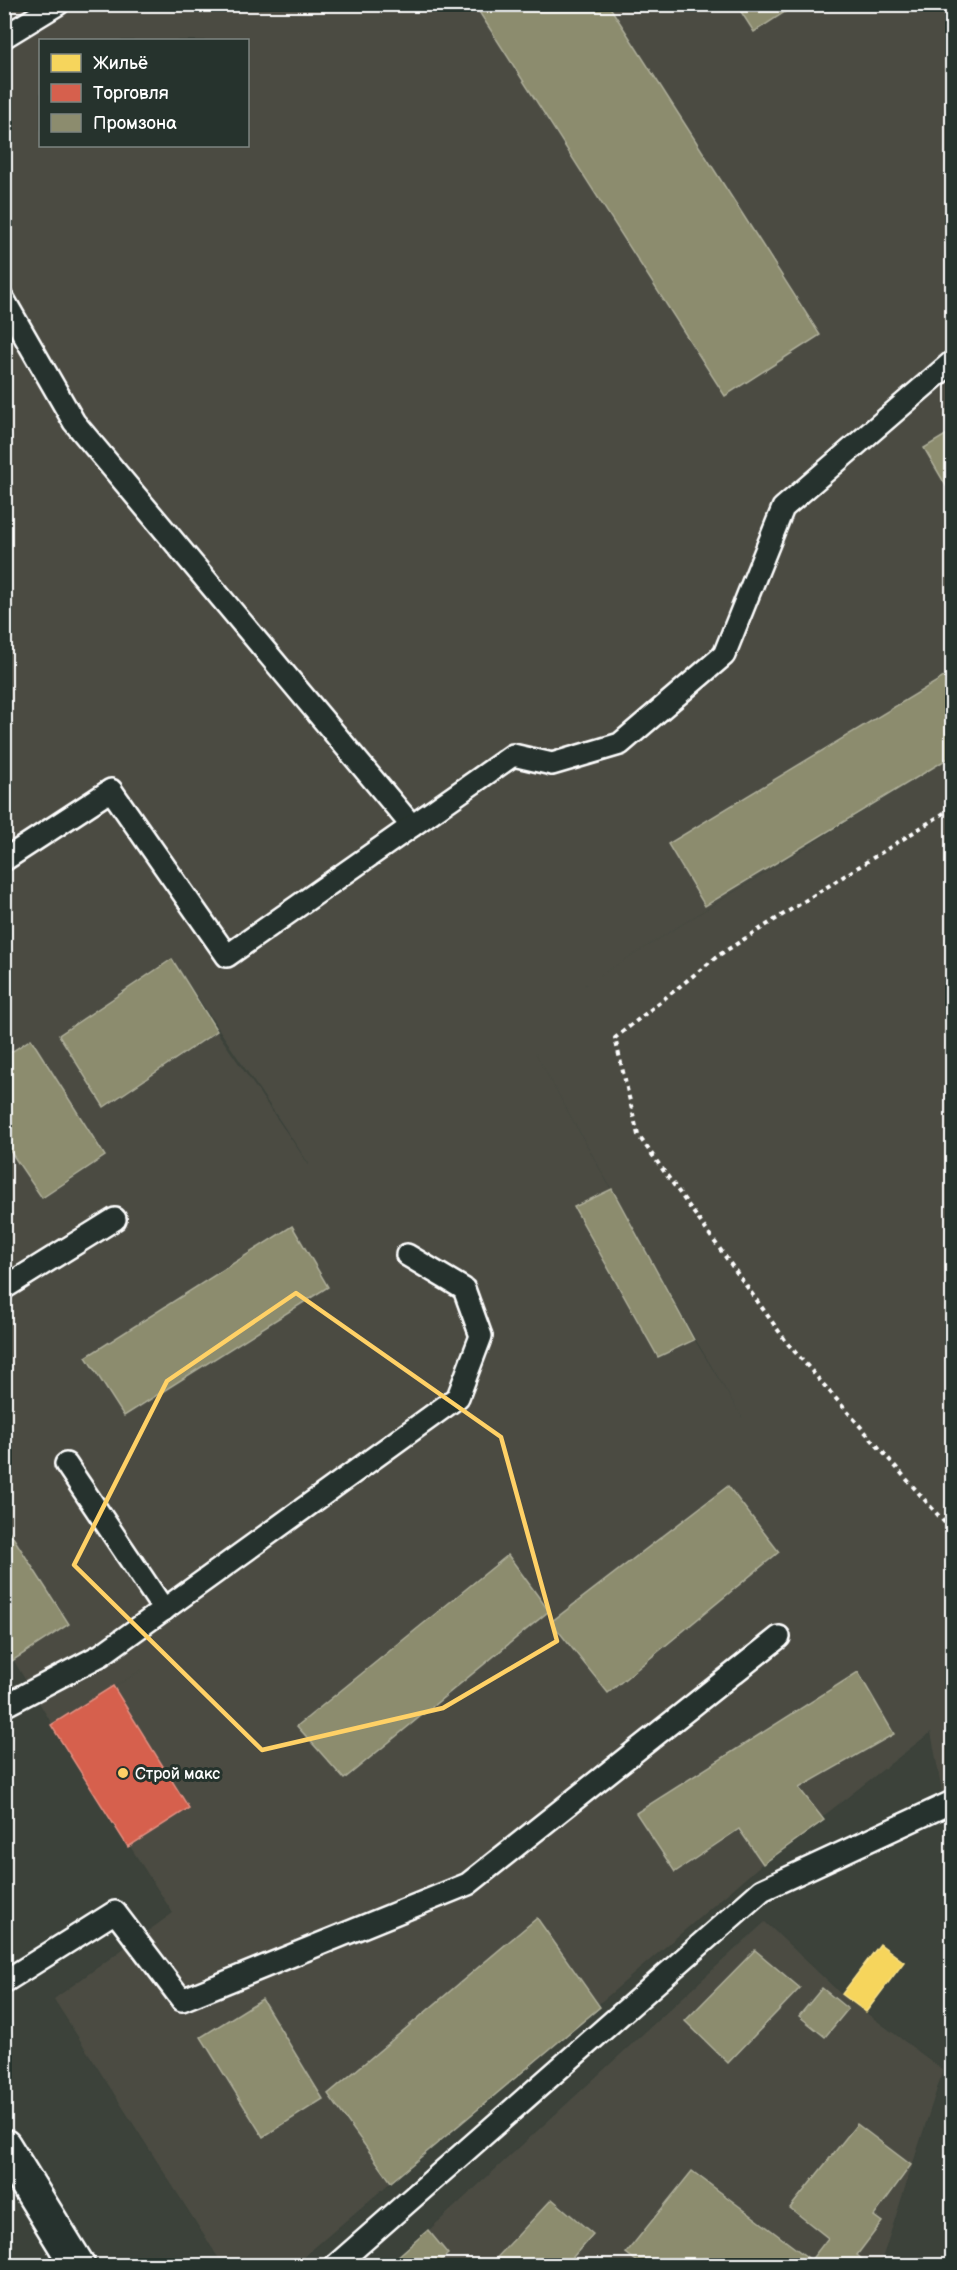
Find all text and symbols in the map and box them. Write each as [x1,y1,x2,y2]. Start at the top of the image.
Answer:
legend [39,39,249,147]
text: Жильё [93,53,148,74]
text: Торговля [93,83,169,104]
text: Промзона [93,113,177,134]
place label: Строй макс [135,1765,220,1784]
marker: Строй макс [116,1766,130,1780]

